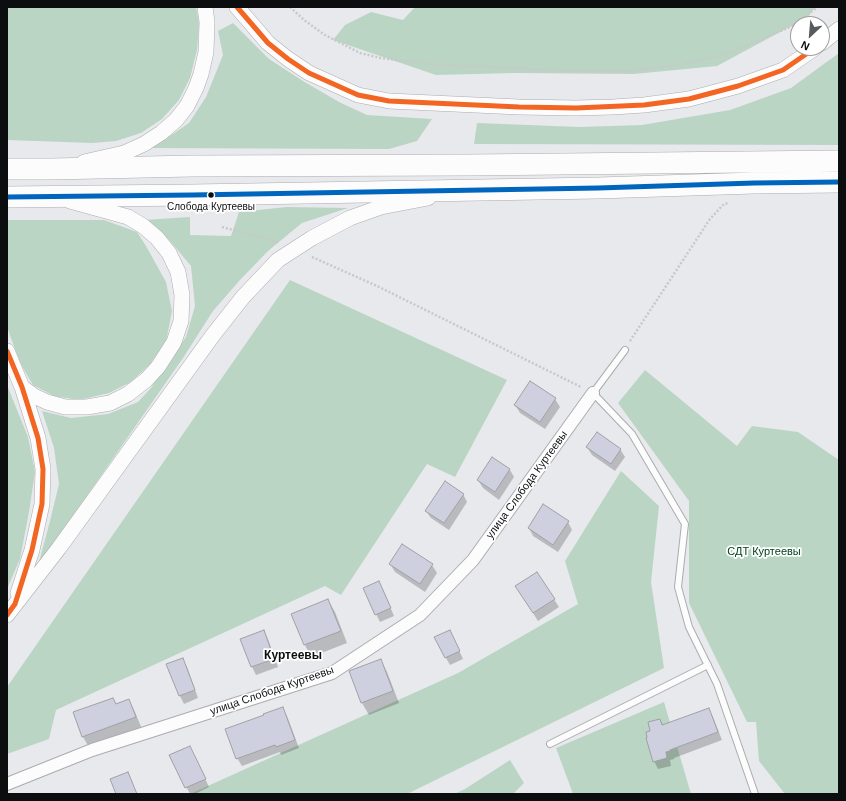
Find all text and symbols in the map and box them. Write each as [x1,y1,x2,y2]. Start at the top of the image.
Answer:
north arrow [790,16,830,56]
text: N [799,39,811,53]
marker: Слобода Куртеевы [206,190,216,200]
place label: Слобода Куртеевы [167,201,255,213]
street label: улица Слобода Куртеевы [483,428,571,542]
park label: СДТ Куртеевы [727,545,801,559]
district label: Куртеевы [264,649,322,663]
street label: улица Слобода Куртеевы [208,664,336,718]

